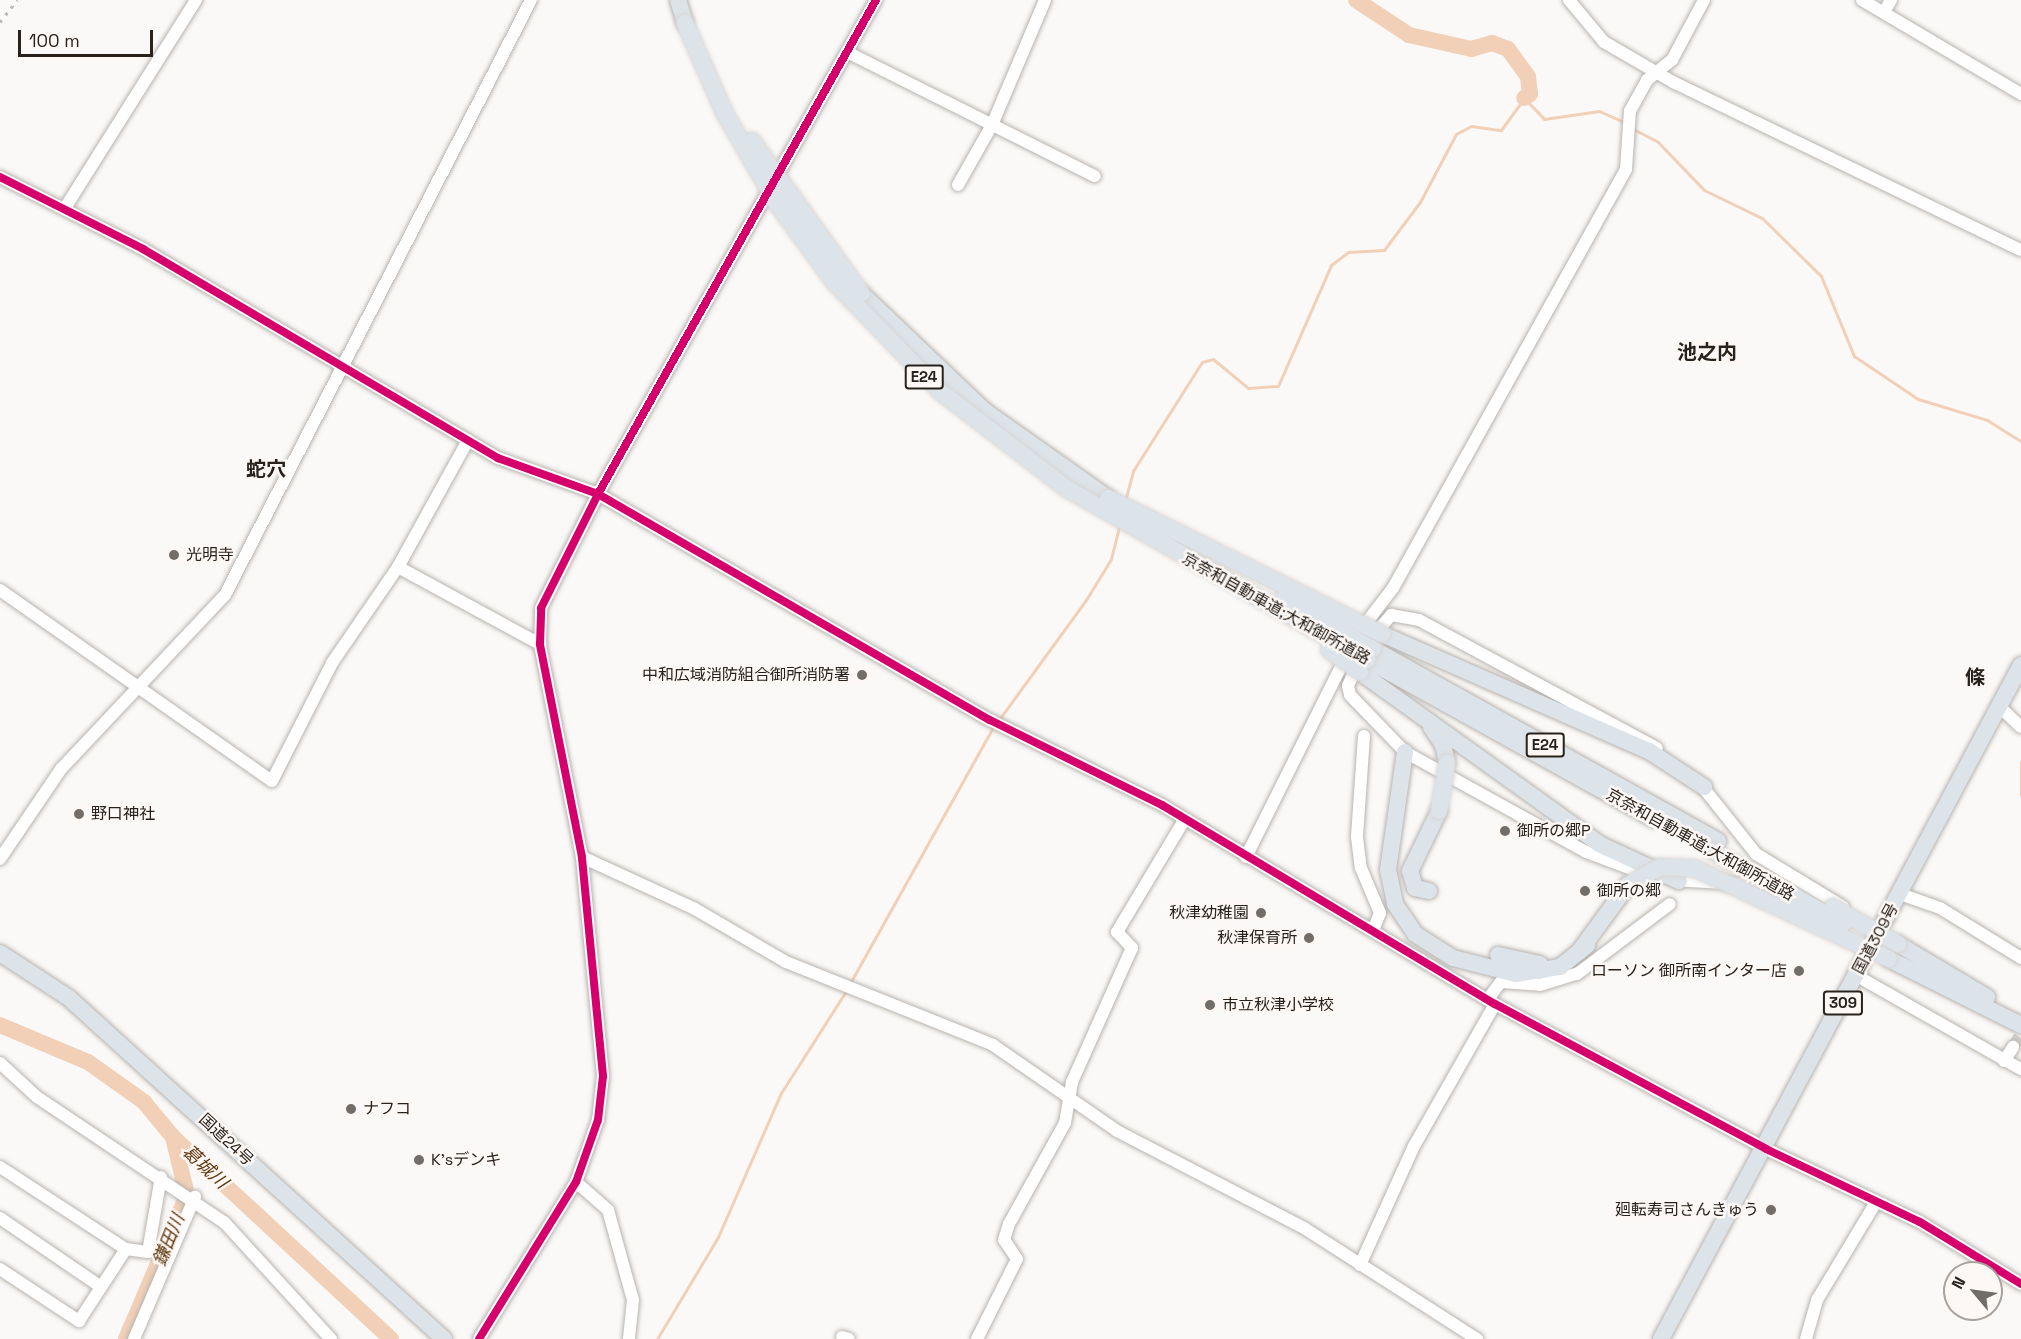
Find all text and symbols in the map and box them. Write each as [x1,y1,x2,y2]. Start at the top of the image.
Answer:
scale bar [21,18,156,56]
text: 100 m [29,29,80,52]
district label: 池之内 [1677,340,1737,364]
road number: E24 [904,365,944,389]
district label: 蛇穴 [246,457,286,481]
place label: 光明寺 [186,545,234,565]
marker: 光明寺 [167,548,181,562]
street label: 京奈和自動車道;大和御所道路 [1179,549,1373,669]
place label: 中和広域消防組合御所消防署 [642,665,850,685]
district label: 條 [1965,665,1985,689]
marker: 中和広域消防組合御所消防署 [855,668,869,682]
road number: E24 [1526,733,1564,757]
street label: 京奈和自動車道;大和御所道路 [1603,785,1797,905]
place label: 野口神社 [91,804,155,824]
marker: 野口神社 [72,807,86,821]
place label: 御所の郷P [1517,821,1591,841]
marker: 御所の郷P [1498,824,1512,838]
place label: 御所の郷 [1597,881,1661,901]
marker: 御所の郷 [1578,884,1592,898]
street label: 国道309号 [1849,900,1903,978]
place label: 秋津幼稚園 [1169,903,1249,923]
marker: 秋津幼稚園 [1254,906,1268,920]
place label: 秋津保育所 [1217,928,1297,948]
marker: 秋津保育所 [1302,931,1316,945]
place label: ローソン 御所南インター店 [1591,961,1787,981]
marker: ローソン 御所南インター店 [1792,964,1806,978]
road number: 309 [1822,991,1864,1015]
place label: 市立秋津小学校 [1222,995,1334,1015]
marker: 市立秋津小学校 [1203,998,1217,1012]
place label: ナフコ [363,1099,411,1119]
marker: ナフコ [344,1102,358,1116]
street label: 国道24号 [195,1110,257,1170]
water label: 葛城川 [178,1141,232,1193]
place label: K'sデンキ [431,1150,501,1170]
marker: K'sデンキ [412,1153,426,1167]
place label: 廻転寿司さんきゅう [1615,1200,1759,1220]
marker: 廻転寿司さんきゅう [1764,1203,1778,1217]
water label: 鎌田川 [149,1211,189,1269]
north arrow [1943,1261,2003,1321]
text: N [1947,1273,1970,1293]

